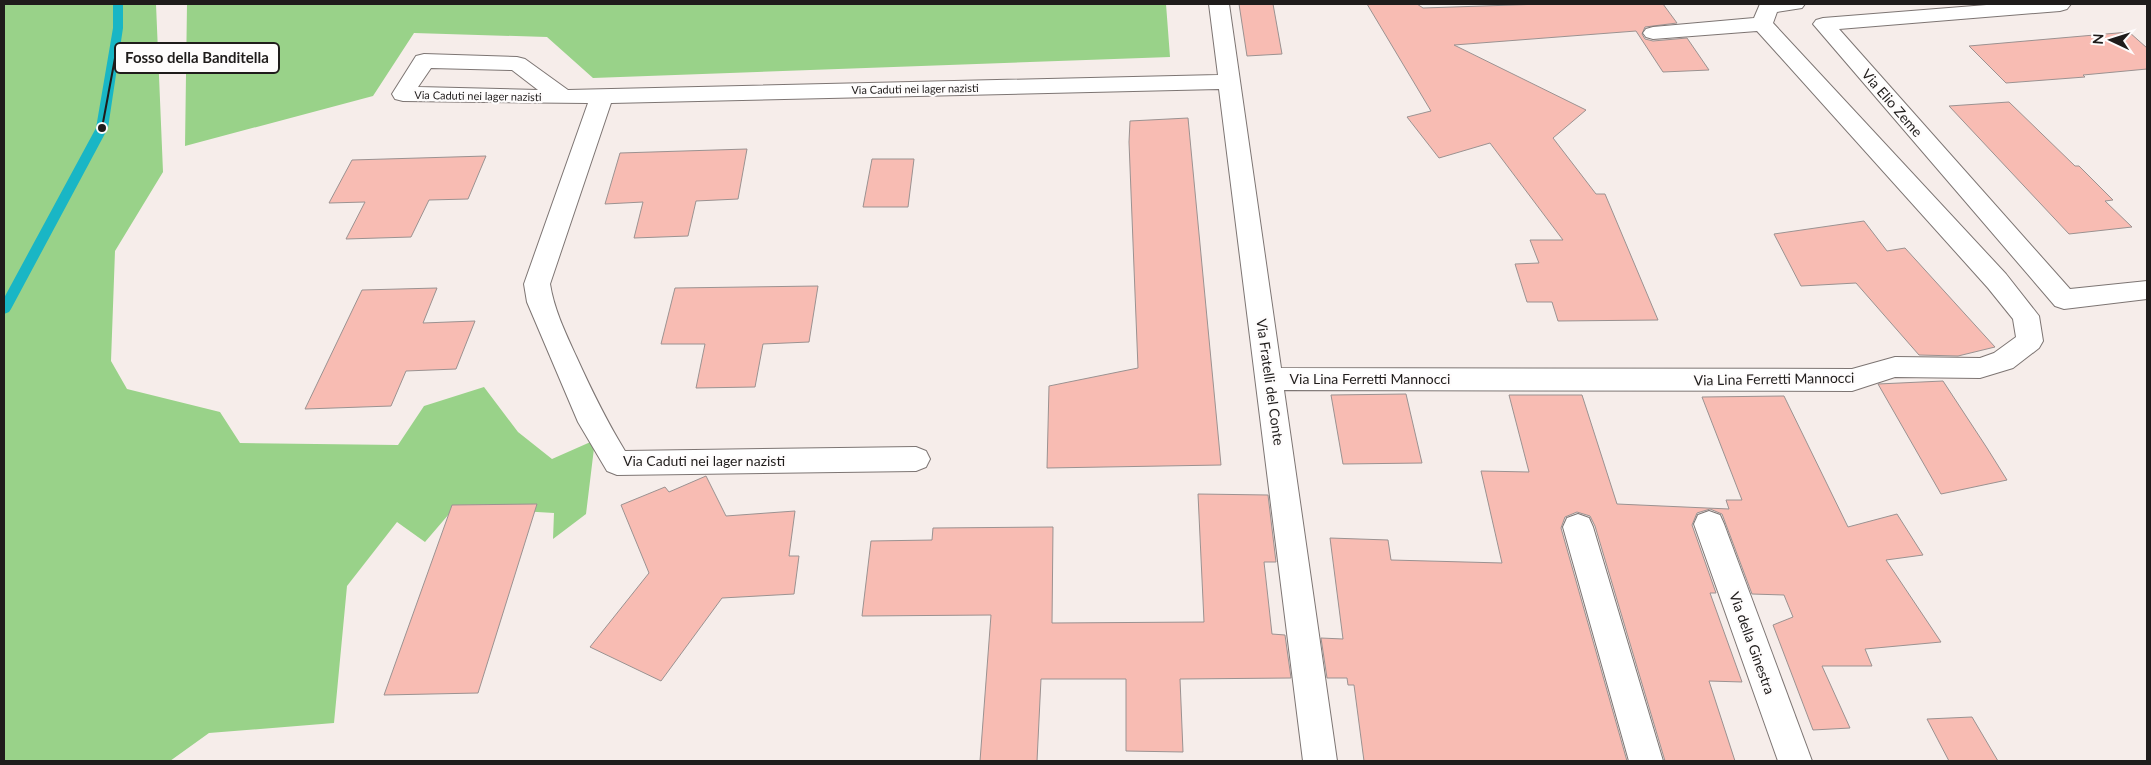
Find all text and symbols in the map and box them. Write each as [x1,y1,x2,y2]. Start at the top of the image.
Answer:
north arrow [2086,15,2136,65]
text: N [2089,33,2106,45]
callout: Fosso della Banditella [115,43,279,73]
text: Fosso della Banditella [125,48,269,66]
street label: Via Elio Zeme [1858,65,1926,140]
street label: Via Caduti nei lager nazisti [851,81,979,96]
street label: Via Caduti nei lager nazisti [414,88,542,103]
street label: Via Fratelli del Conte [1253,317,1288,446]
street label: Via Lina Ferretti Mannocci [1693,369,1855,388]
street label: Via Lina Ferretti Mannocci [1290,370,1450,387]
street label: Via Caduti nei lager nazisti [623,452,785,469]
street label: Via della Ginestra [1726,589,1779,696]

